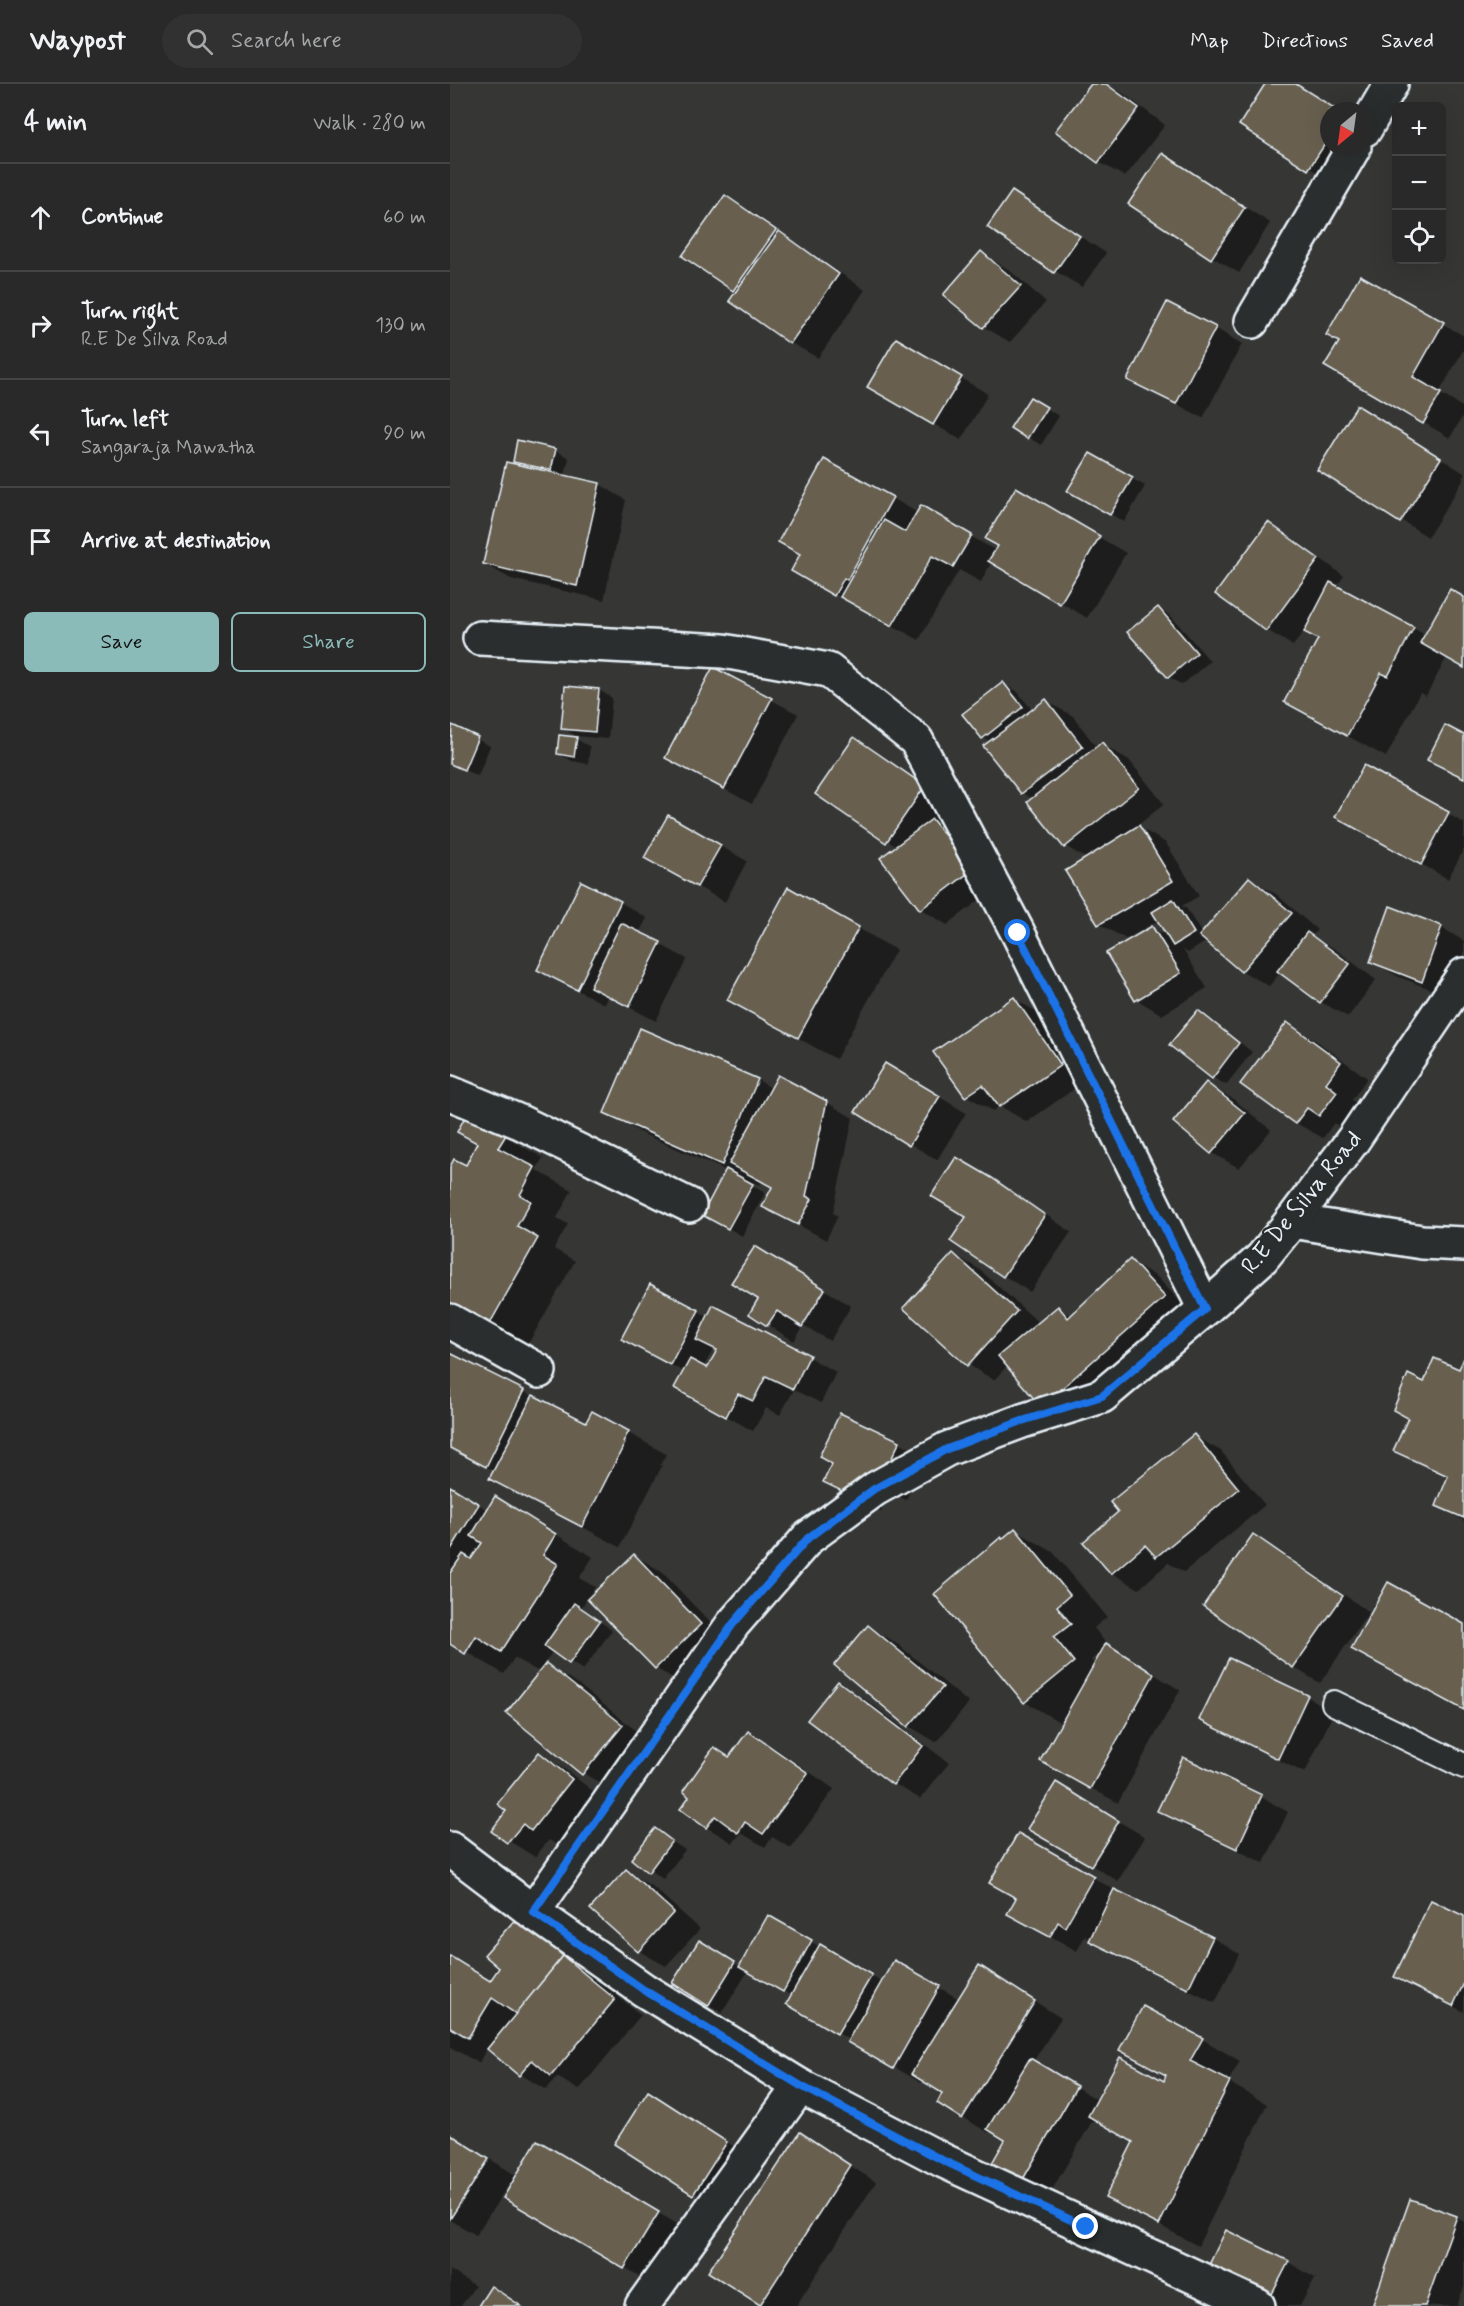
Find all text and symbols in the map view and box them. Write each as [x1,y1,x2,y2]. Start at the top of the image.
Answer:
search box [162,14,582,68]
text: Waypost [30,23,126,60]
icon: search [183,25,216,58]
text: Search here [231,27,342,55]
text: Map [1190,27,1229,55]
text: Directions [1262,27,1348,55]
text: Saved [1381,27,1434,55]
north arrow [1320,102,1374,156]
map controls [1392,102,1446,264]
button: + [1392,102,1446,156]
text: 4 min [24,106,87,140]
text: Walk · 280 m [313,110,426,137]
button: − [1392,156,1446,210]
icon: ahead [24,201,57,234]
text: Continue [81,203,163,231]
text: 60 m [383,204,426,231]
button: locate [1392,210,1446,264]
text: Turn right [81,298,179,326]
icon: right [24,309,57,342]
text: 130 m [375,312,426,339]
text: R.E De Silva Road [81,326,228,353]
text: Turn left [81,406,169,434]
icon: left [24,417,57,450]
text: 90 m [383,420,426,447]
text: Sangaraja Mawatha [81,434,256,461]
icon: arrive [24,525,57,558]
text: Arrive at destination [81,527,271,555]
button: Save [24,612,219,672]
button: Share [231,612,426,672]
route start [1004,919,1030,945]
street label: R.E De Silva Road [1235,1125,1370,1281]
route end [1072,2213,1098,2239]

